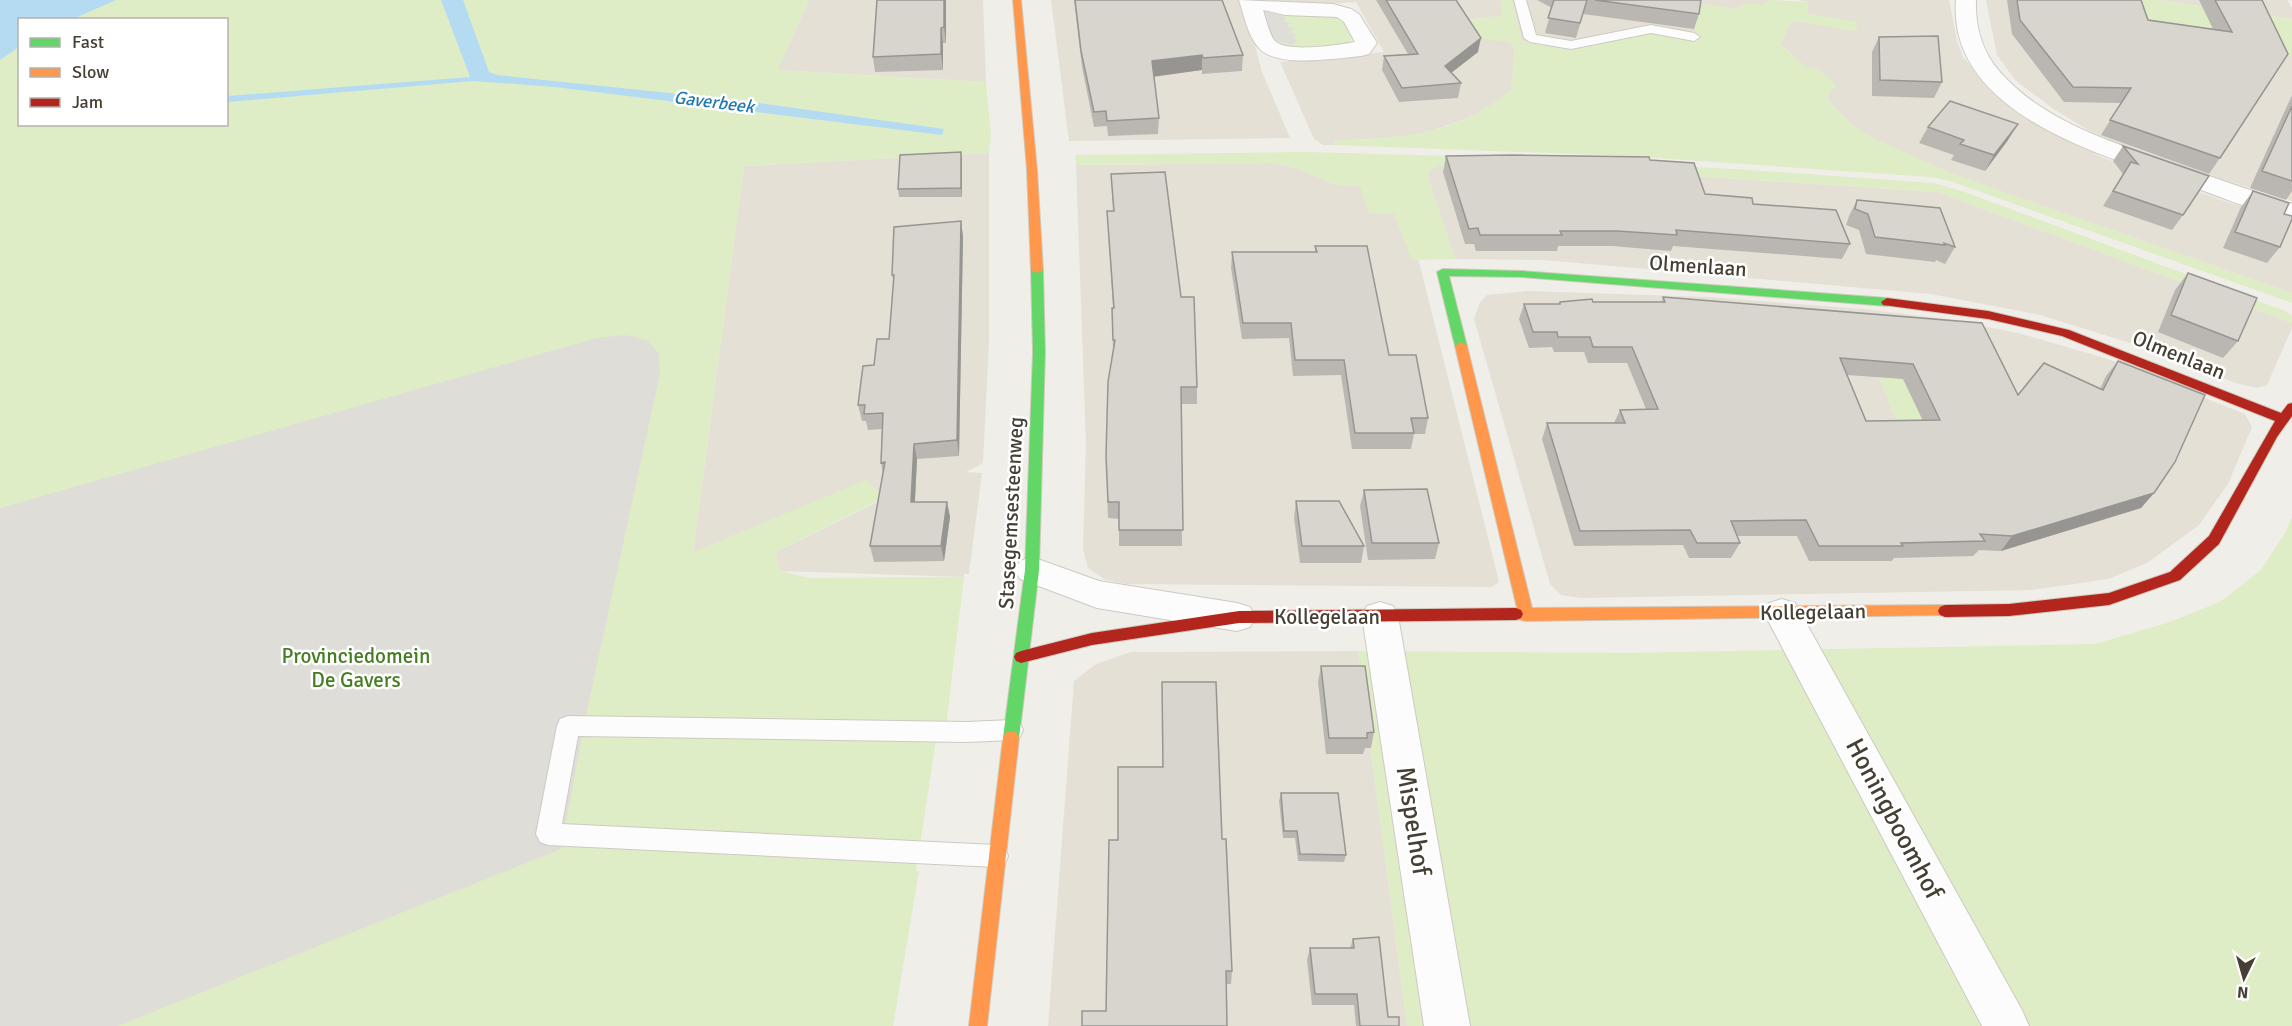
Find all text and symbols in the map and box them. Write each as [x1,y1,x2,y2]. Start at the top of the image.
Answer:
legend [18,18,228,126]
text: Fast [72,31,104,53]
text: Slow [72,61,109,83]
water label: Gaverbeek [673,86,757,118]
text: Jam [72,91,103,113]
street label: Olmenlaan [1648,250,1748,282]
street label: Olmenlaan [2129,325,2229,385]
street label: Stasegemsesteenweg [993,416,1029,610]
street label: Kollegelaan [1760,598,1866,626]
street label: Kollegelaan [1274,604,1380,630]
park label: Provinciedomein De Gavers [282,643,430,693]
street label: Honingboomhof [1838,733,1950,906]
street label: Mispelhof [1389,764,1438,879]
north arrow [2214,948,2274,1008]
text: N [2236,981,2249,1002]

